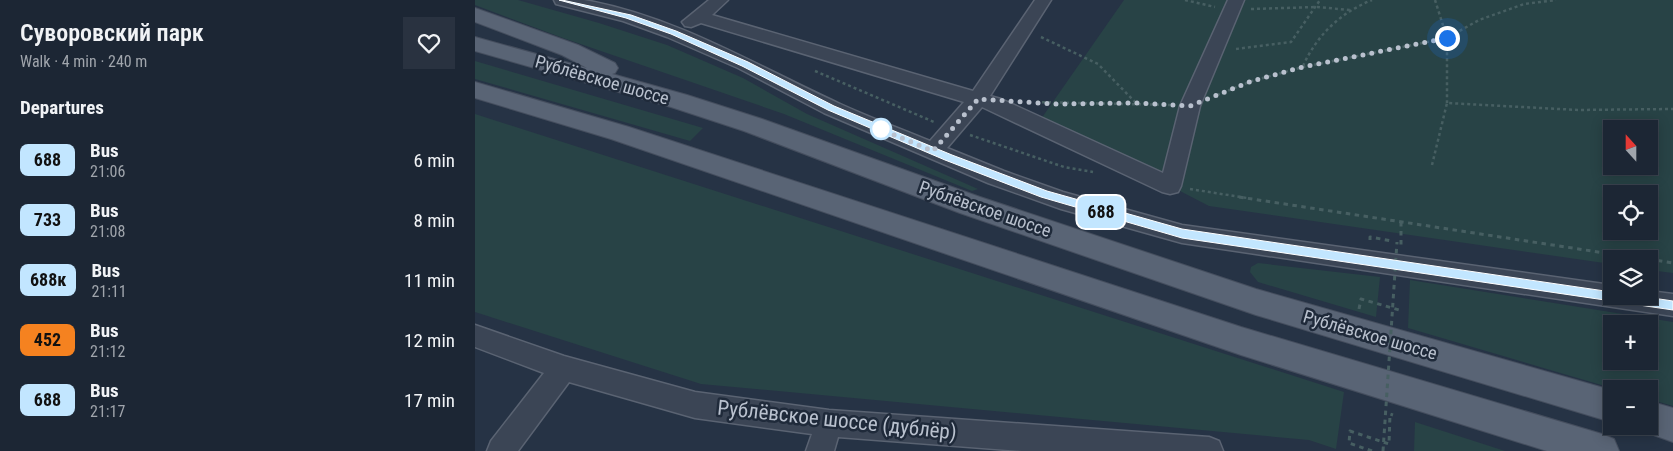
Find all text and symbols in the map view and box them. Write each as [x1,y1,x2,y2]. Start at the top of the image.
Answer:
button: heart [403,17,455,69]
text: Суворовский парк [20,19,204,47]
your location [1435,26,1460,51]
street label: Рублёвское шоссе [533,50,671,109]
text: Walk · 4 min · 240 m [20,52,147,71]
text: Departures [20,96,104,119]
unlabelled marker [870,118,892,140]
north arrow [1603,120,1657,175]
map controls [1603,120,1658,435]
text: Bus [90,139,119,162]
text: 688 [34,149,61,170]
text: 6 min [413,149,455,172]
text: 21:06 [90,162,125,181]
street label: Рублёвское шоссе [916,176,1054,241]
button: locate [1603,185,1658,240]
line badge: 688 [1072,196,1130,228]
text: Bus [90,199,119,222]
text: 688 [1087,201,1115,222]
text: 733 [34,209,61,230]
text: 8 min [413,209,455,232]
text: 21:08 [90,222,125,241]
button: layers [1603,250,1658,305]
text: Bus [91,259,120,282]
text: 688к [30,269,66,290]
text: 11 min [404,269,455,292]
text: 21:11 [91,282,127,301]
street label: Рублёвское шоссе [1301,305,1439,364]
button: + [1603,315,1658,370]
text: Bus [90,319,119,342]
text: 452 [34,329,61,350]
text: 12 min [404,329,455,352]
text: 21:12 [90,342,125,361]
text: Bus [90,379,119,402]
button: − [1603,380,1658,435]
text: 688 [34,389,61,410]
text: 17 min [404,389,455,412]
street label: Рублёвское шоссе (дублёр) [716,396,958,444]
text: 21:17 [90,402,125,421]

